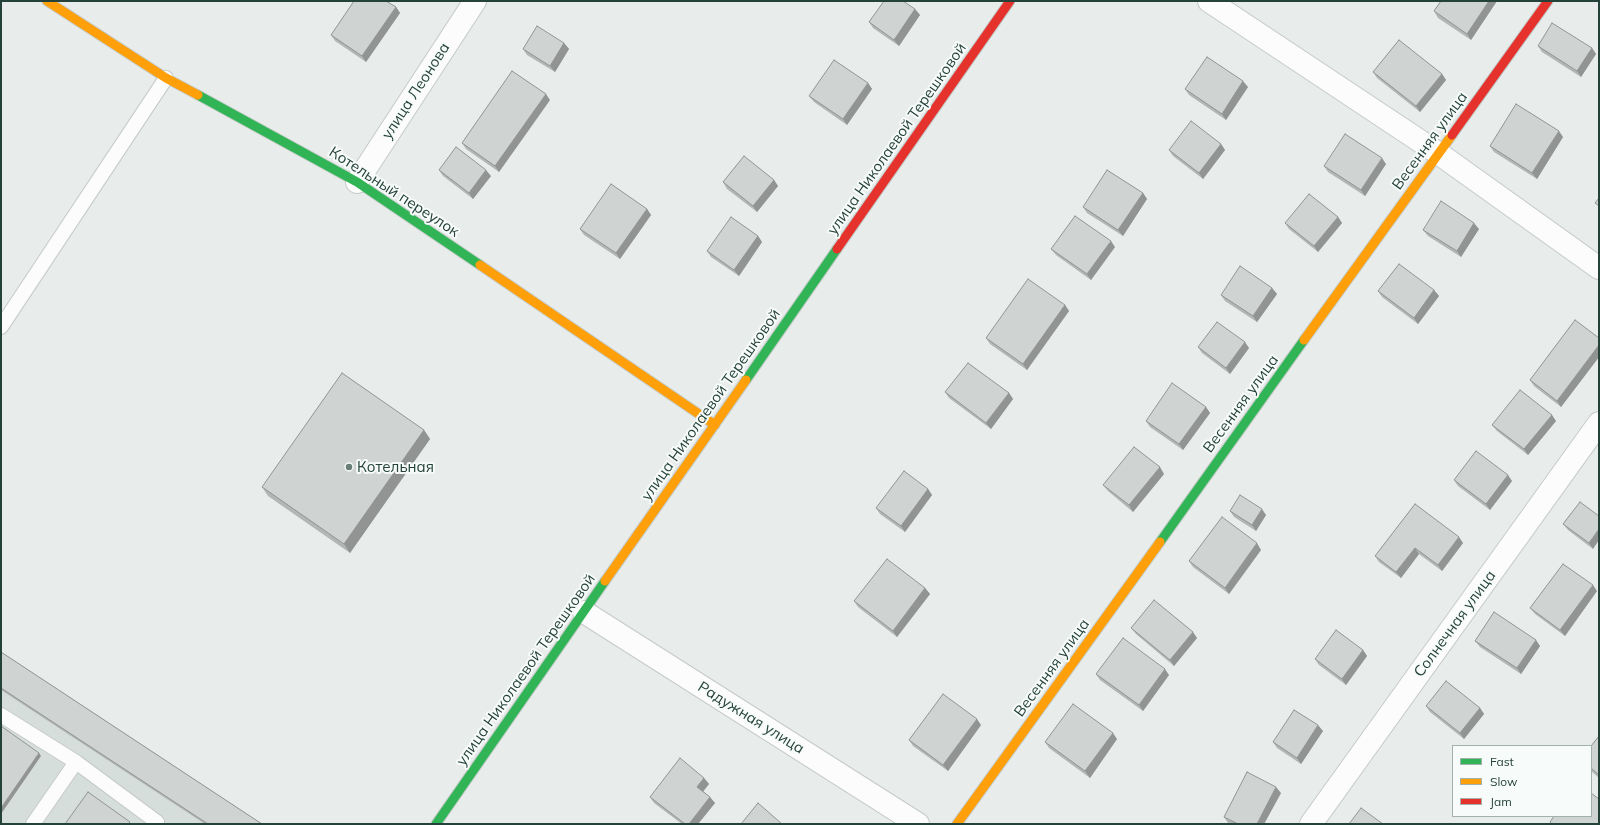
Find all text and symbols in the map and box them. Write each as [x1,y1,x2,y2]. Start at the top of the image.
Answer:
street label: улица Леонова [378,39,454,143]
street label: улица Николаевой Терешковой [824,40,970,238]
street label: Весенняя улица [1389,89,1471,193]
street label: Котельный переулок [326,143,462,241]
street label: улица Николаевой Терешковой [638,306,784,504]
street label: Весенняя улица [1200,352,1282,456]
place label: Котельная [357,458,434,476]
marker: Котельная [344,462,354,472]
street label: Солнечная улица [1410,567,1500,681]
street label: улица Николаевой Терешковой [453,571,599,769]
street label: Весенняя улица [1011,616,1093,720]
street label: Радужная улица [694,678,808,758]
legend [1452,745,1592,817]
text: Fast [1490,754,1514,769]
text: Slow [1490,774,1518,789]
text: Jam [1490,794,1512,809]

